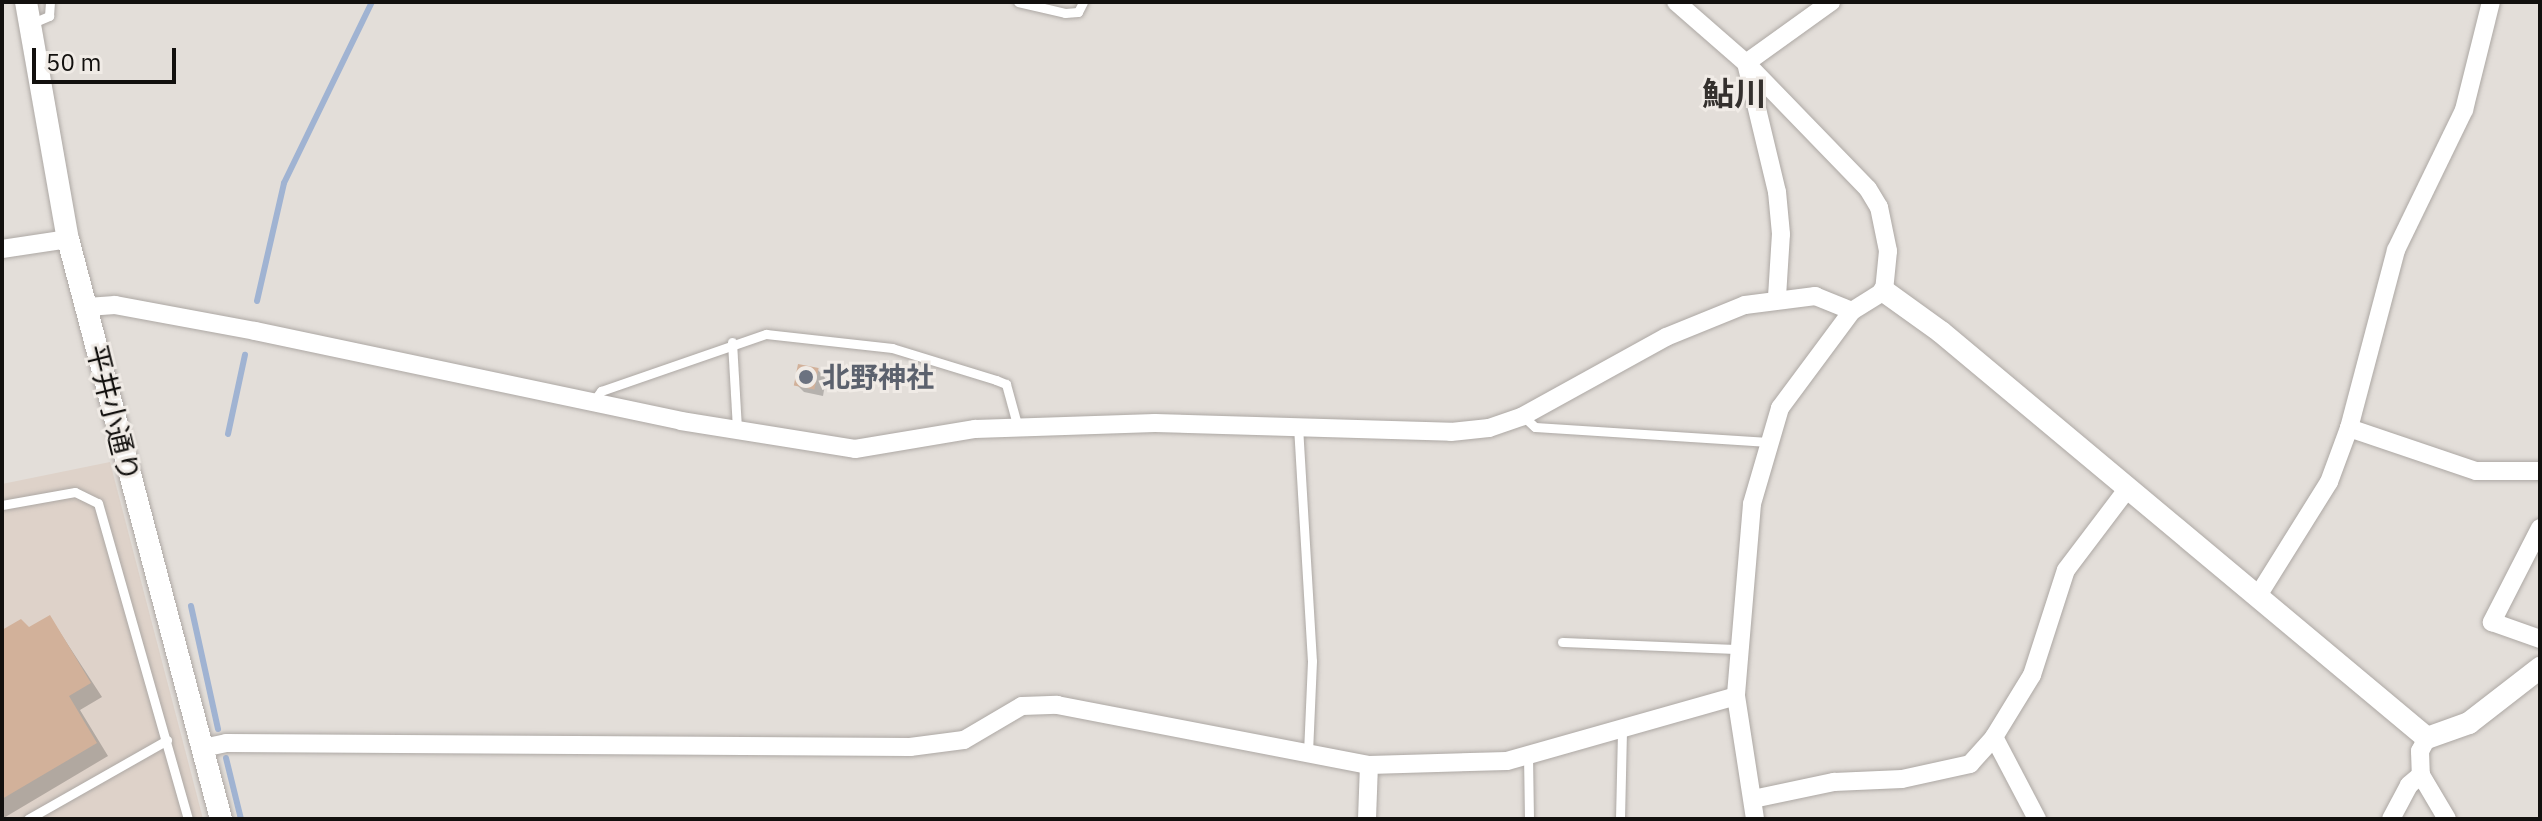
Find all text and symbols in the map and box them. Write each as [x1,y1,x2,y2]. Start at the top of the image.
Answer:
scale bar [36,32,180,82]
text: 50 m [46,46,101,78]
district label: 鮎川 [1702,74,1766,112]
street label: 平井小通り [80,341,146,485]
place label: 北野神社 [822,360,934,394]
marker: 北野神社 [797,368,815,386]

